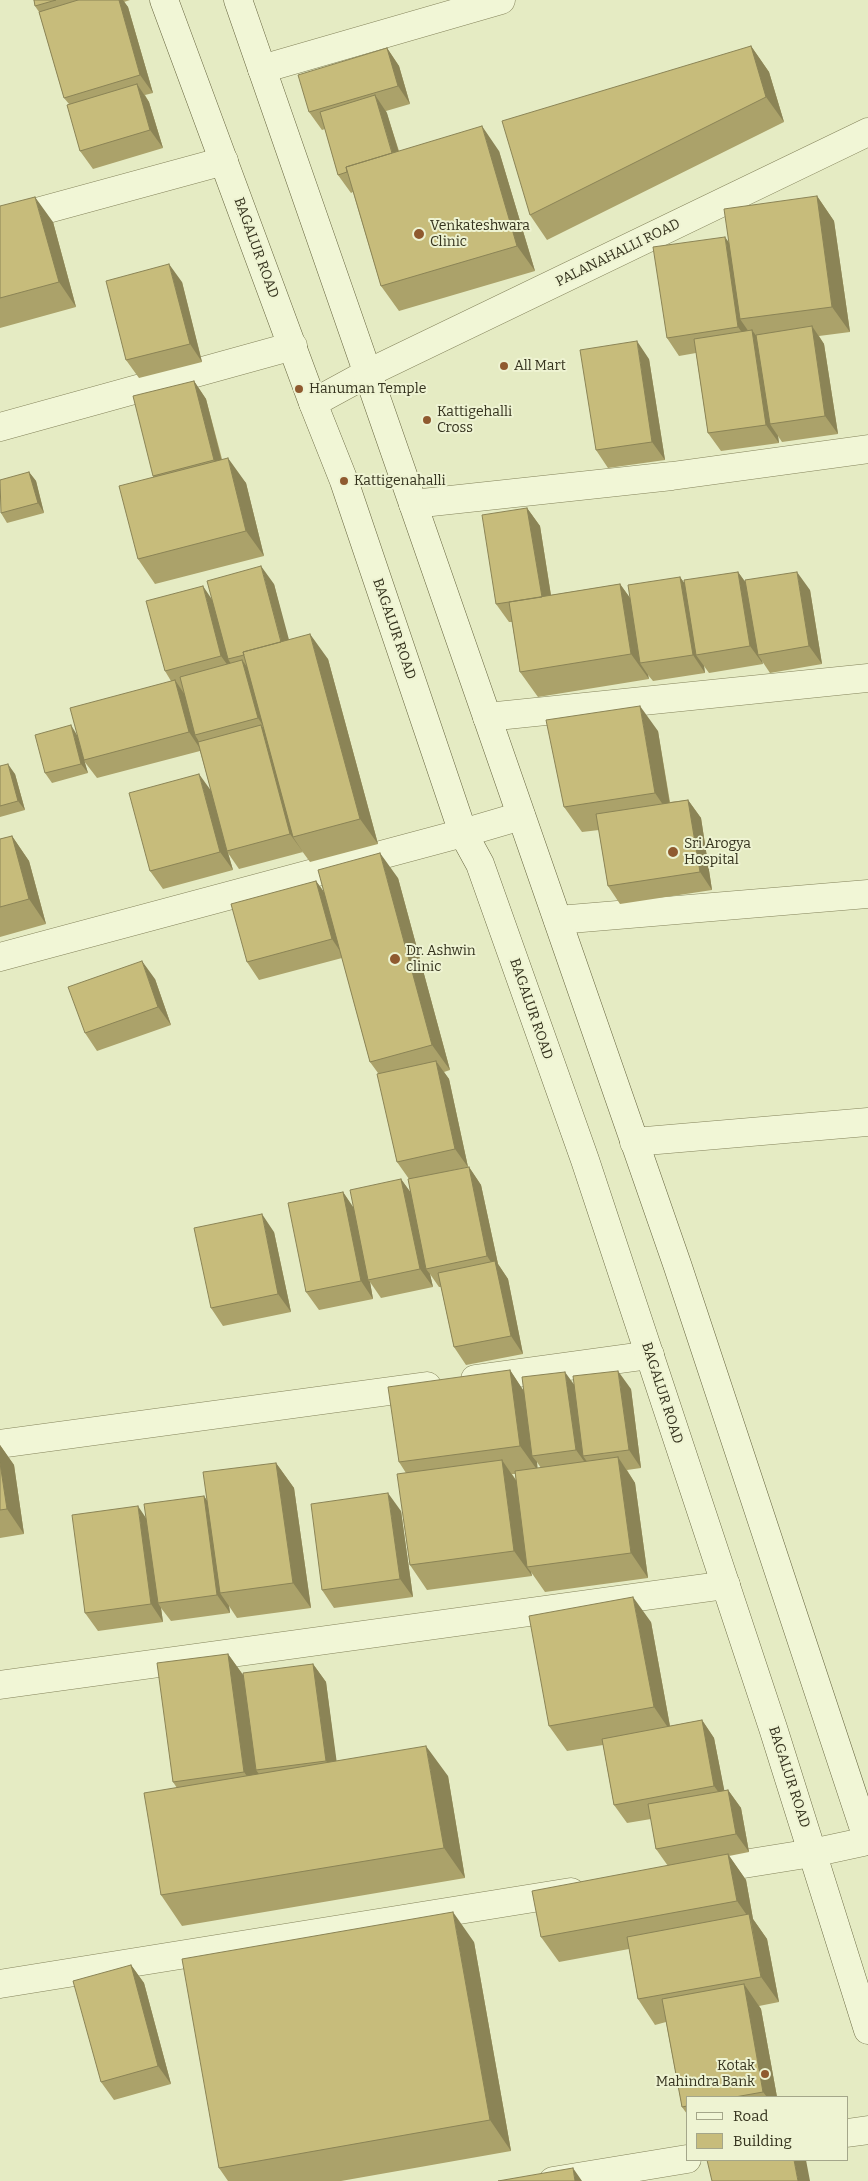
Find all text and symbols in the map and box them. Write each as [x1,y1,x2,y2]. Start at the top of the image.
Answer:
street label: BAGALUR ROAD [230,195,282,301]
street label: PALANAHALLI ROAD [553,216,683,290]
place label: Venkateshwara Clinic [430,218,530,250]
marker: Venkateshwara Clinic [412,227,426,241]
place label: All Mart [514,358,566,374]
marker: All Mart [498,360,510,372]
place label: Hanuman Temple [309,381,426,397]
marker: Hanuman Temple [293,383,305,395]
place label: Kattigehalli Cross [437,404,512,437]
marker: Kattigehalli Cross [421,414,433,426]
place label: Kattigenahalli [354,473,446,489]
marker: Kattigenahalli [338,475,350,487]
street label: BAGALUR ROAD [369,576,419,682]
place label: Sri Arogya Hospital [684,836,751,869]
marker: Sri Arogya Hospital [666,845,680,859]
place label: Dr. Ashwin clinic [406,943,476,976]
marker: Dr. Ashwin clinic [388,952,402,966]
street label: BAGALUR ROAD [506,956,556,1062]
street label: BAGALUR ROAD [638,1340,686,1446]
street label: BAGALUR ROAD [765,1724,813,1830]
place label: Kotak Mahindra Bank [656,2058,755,2090]
marker: Kotak Mahindra Bank [759,2068,771,2080]
legend [686,2096,848,2161]
text: Road [733,2107,768,2125]
text: Building [733,2132,792,2150]

